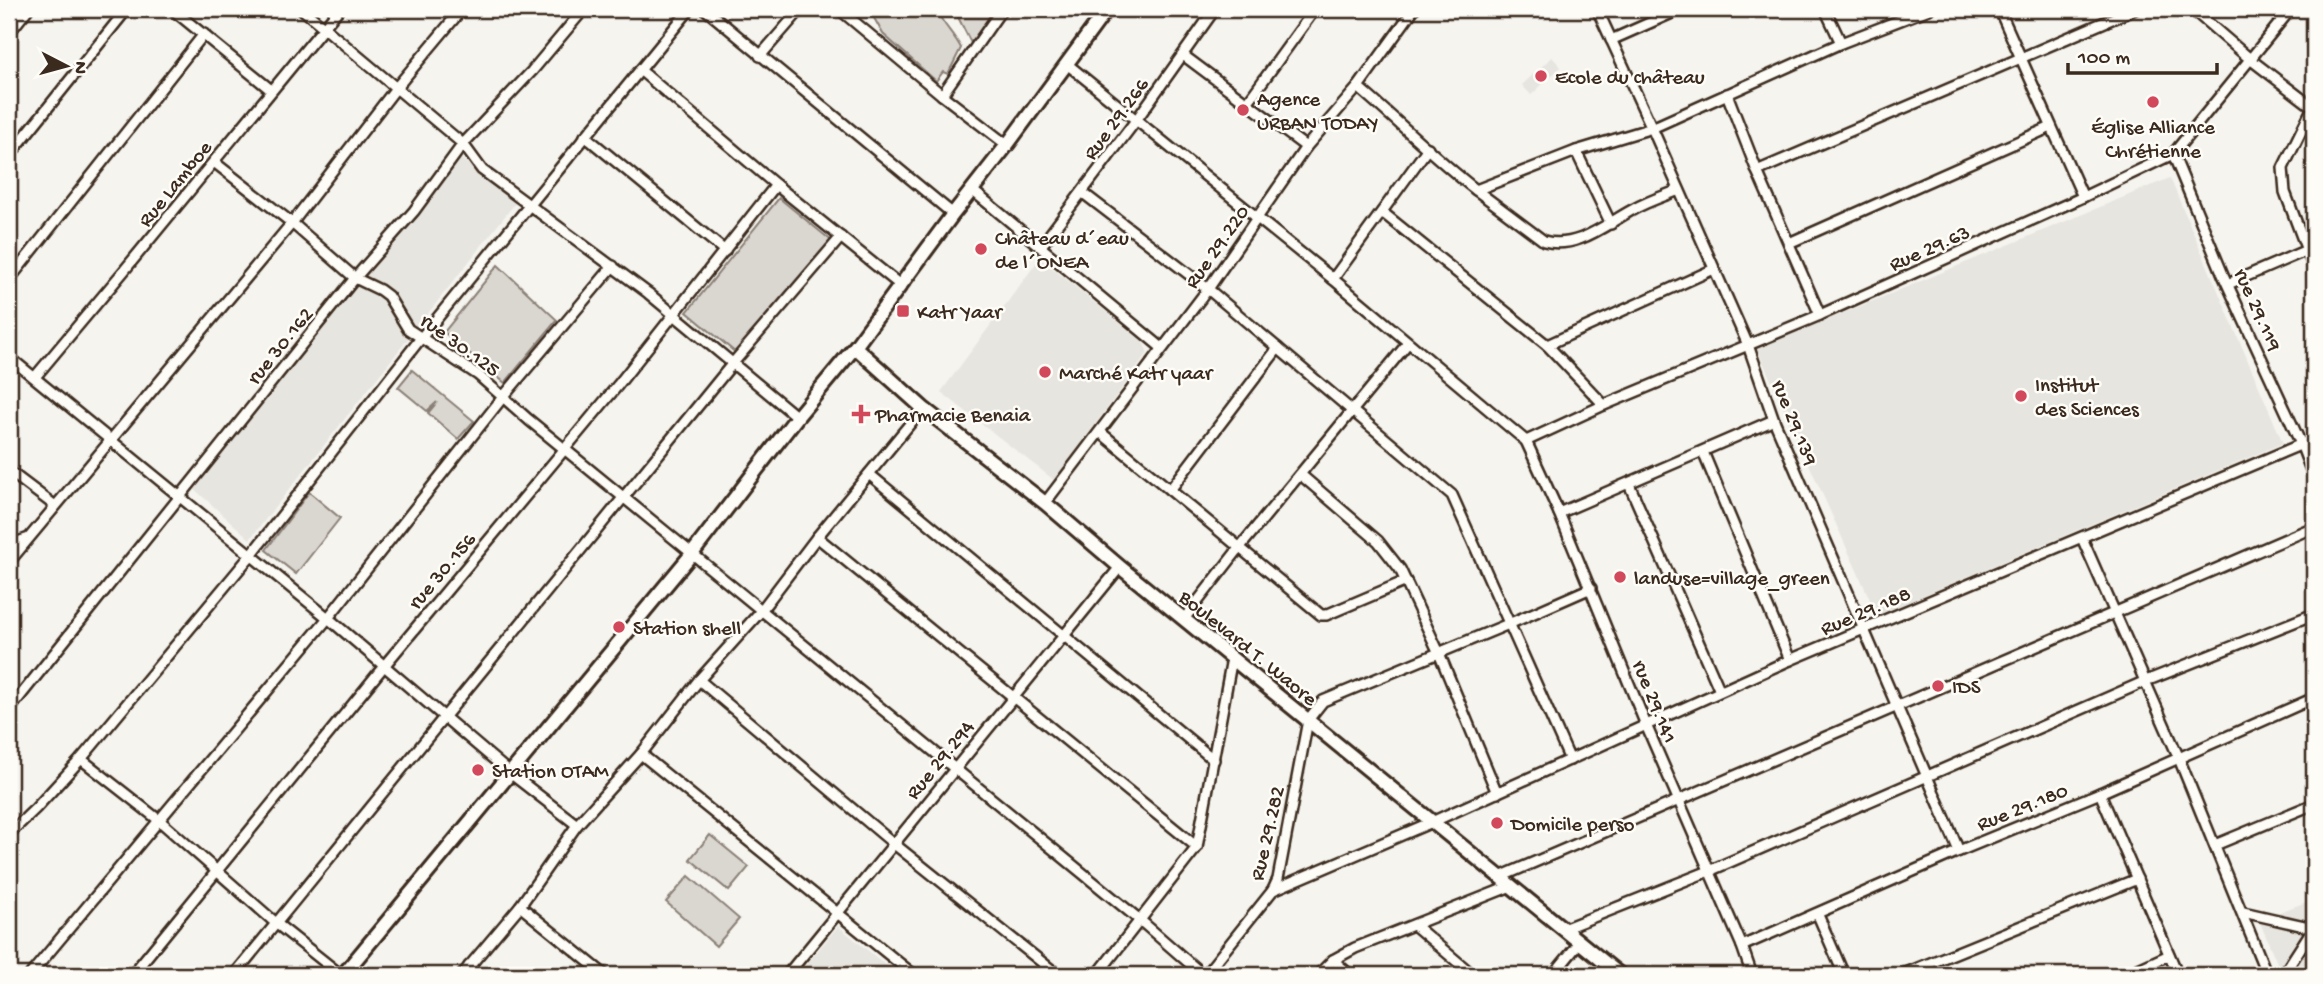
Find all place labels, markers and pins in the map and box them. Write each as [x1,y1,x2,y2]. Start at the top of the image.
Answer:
place label: Ecole du château [1555,67,1705,92]
marker: Ecole du château [1533,68,1549,84]
place label: Agence URBAN TODAY [1257,89,1378,138]
marker: Église Alliance Chrétienne [2145,94,2161,110]
marker: Agence URBAN TODAY [1235,102,1251,118]
place label: Église Alliance Chrétienne [2091,117,2216,166]
place label: Château d´eau de l´ONEA [995,228,1129,277]
marker: Château d´eau de l´ONEA [973,241,989,257]
place label: Katr Yaar [917,302,1003,327]
marker: Katr Yaar [895,303,911,319]
place label: Marché Katr yaar [1059,363,1214,388]
marker: Marché Katr yaar [1037,364,1053,380]
place label: Institut des Sciences [2035,375,2140,424]
marker: Institut des Sciences [2013,388,2029,404]
place label: Pharmacie Benaia [874,405,1032,430]
marker: Pharmacie Benaia [853,406,869,422]
place label: landuse=village_green [1634,568,1830,593]
marker: landuse=village_green [1612,569,1628,585]
place label: Station shell [633,618,741,643]
marker: Station shell [611,619,627,635]
place label: IDS [1952,677,1981,702]
marker: IDS [1930,678,1946,694]
place label: Station OTAM [492,761,609,786]
marker: Station OTAM [470,762,486,778]
place label: Domicile perso [1509,814,1635,839]
marker: Domicile perso [1489,815,1505,831]

